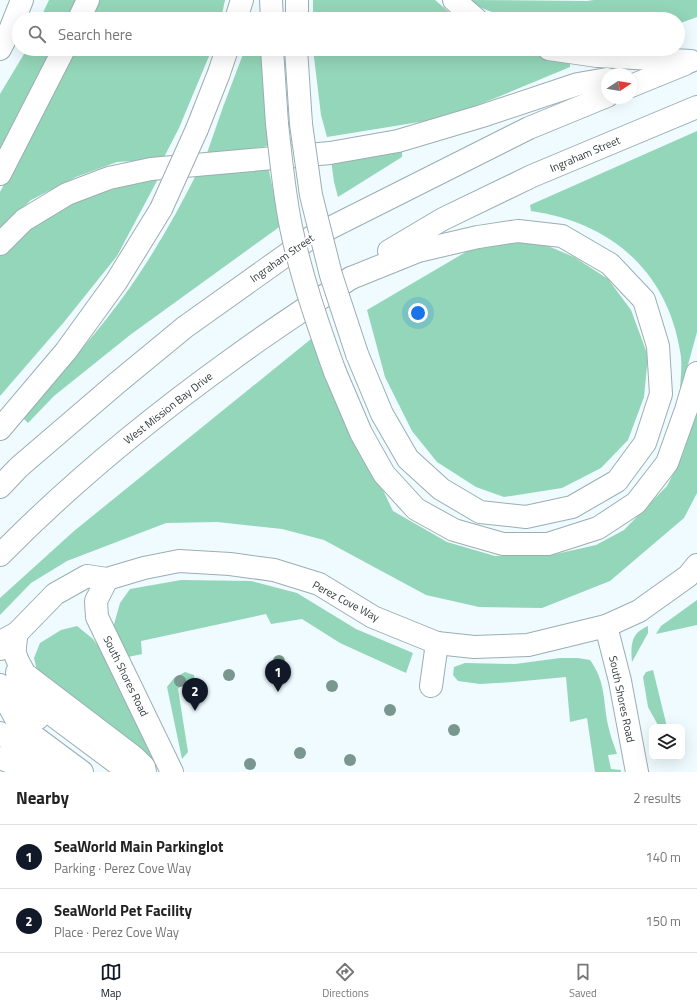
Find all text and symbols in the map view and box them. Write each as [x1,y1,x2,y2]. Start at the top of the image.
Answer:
search box [12,12,685,56]
icon: search [26,23,48,45]
text: Search here [58,23,132,46]
north arrow [601,68,637,104]
street label: Ingraham Street [547,132,623,176]
street label: Ingraham Street [247,230,317,286]
your location [408,303,428,323]
street label: West Mission Bay Drive [120,368,216,448]
street label: Perez Cove Way [310,577,383,626]
street label: South Shores Road [100,633,153,719]
street label: South Shores Road [605,654,639,744]
pin: 1 [265,659,291,692]
pin: 2 [182,678,208,711]
map controls [649,724,685,760]
button: layers [649,724,685,760]
text: Nearby [16,785,69,811]
text: 2 results [633,788,681,808]
text: SeaWorld Main Parkinglot [54,835,223,858]
text: 1 [25,847,33,867]
text: 140 m [645,847,681,867]
text: Parking · Perez Cove Way [54,858,191,878]
text: SeaWorld Pet Facility [54,899,192,922]
text: 2 [25,911,33,931]
text: 150 m [645,911,681,931]
text: Place · Perez Cove Way [54,922,179,942]
tab: Map [100,961,122,1001]
tab: Directions [322,961,369,1001]
tab: Saved [569,961,597,1001]

